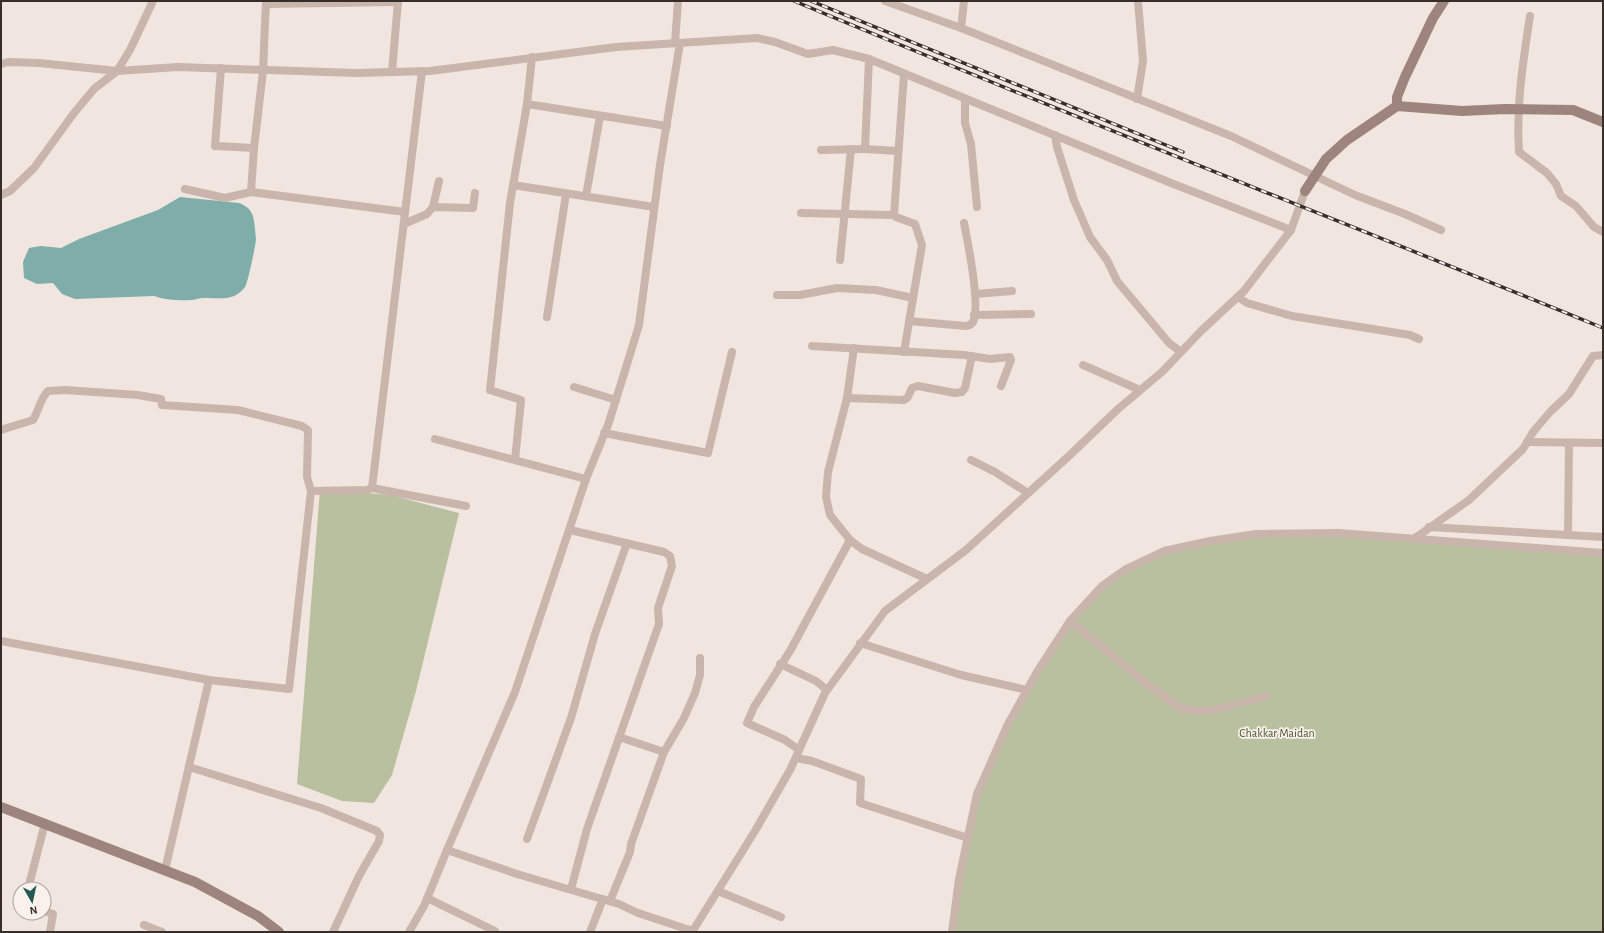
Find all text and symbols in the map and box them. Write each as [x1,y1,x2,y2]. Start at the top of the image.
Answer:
park label: Chakkar Maidan [1239,727,1315,739]
north arrow [12,881,52,921]
text: N [29,904,38,916]

